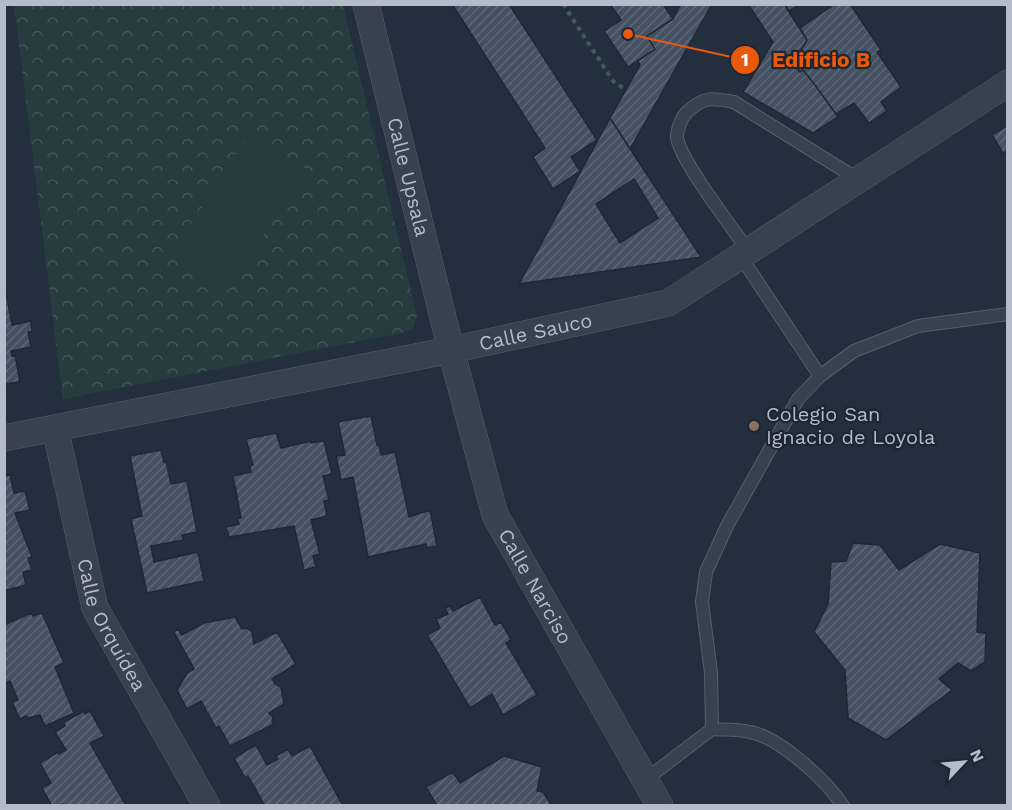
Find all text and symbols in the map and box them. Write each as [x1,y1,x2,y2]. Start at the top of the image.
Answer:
callout: Edificio B [730,40,882,79]
text: Edificio B [772,47,870,72]
text: 1 [741,49,749,70]
street label: Calle Upsala [382,115,435,239]
street label: Calle Sauco [477,308,594,356]
place label: Colegio San Ignacio de Loyola [766,402,935,449]
marker: Colegio San Ignacio de Loyola [747,419,761,433]
street label: Calle Narciso [493,524,578,648]
street label: Calle Orquídea [72,556,152,695]
north arrow [934,732,994,792]
text: N [966,746,988,765]

